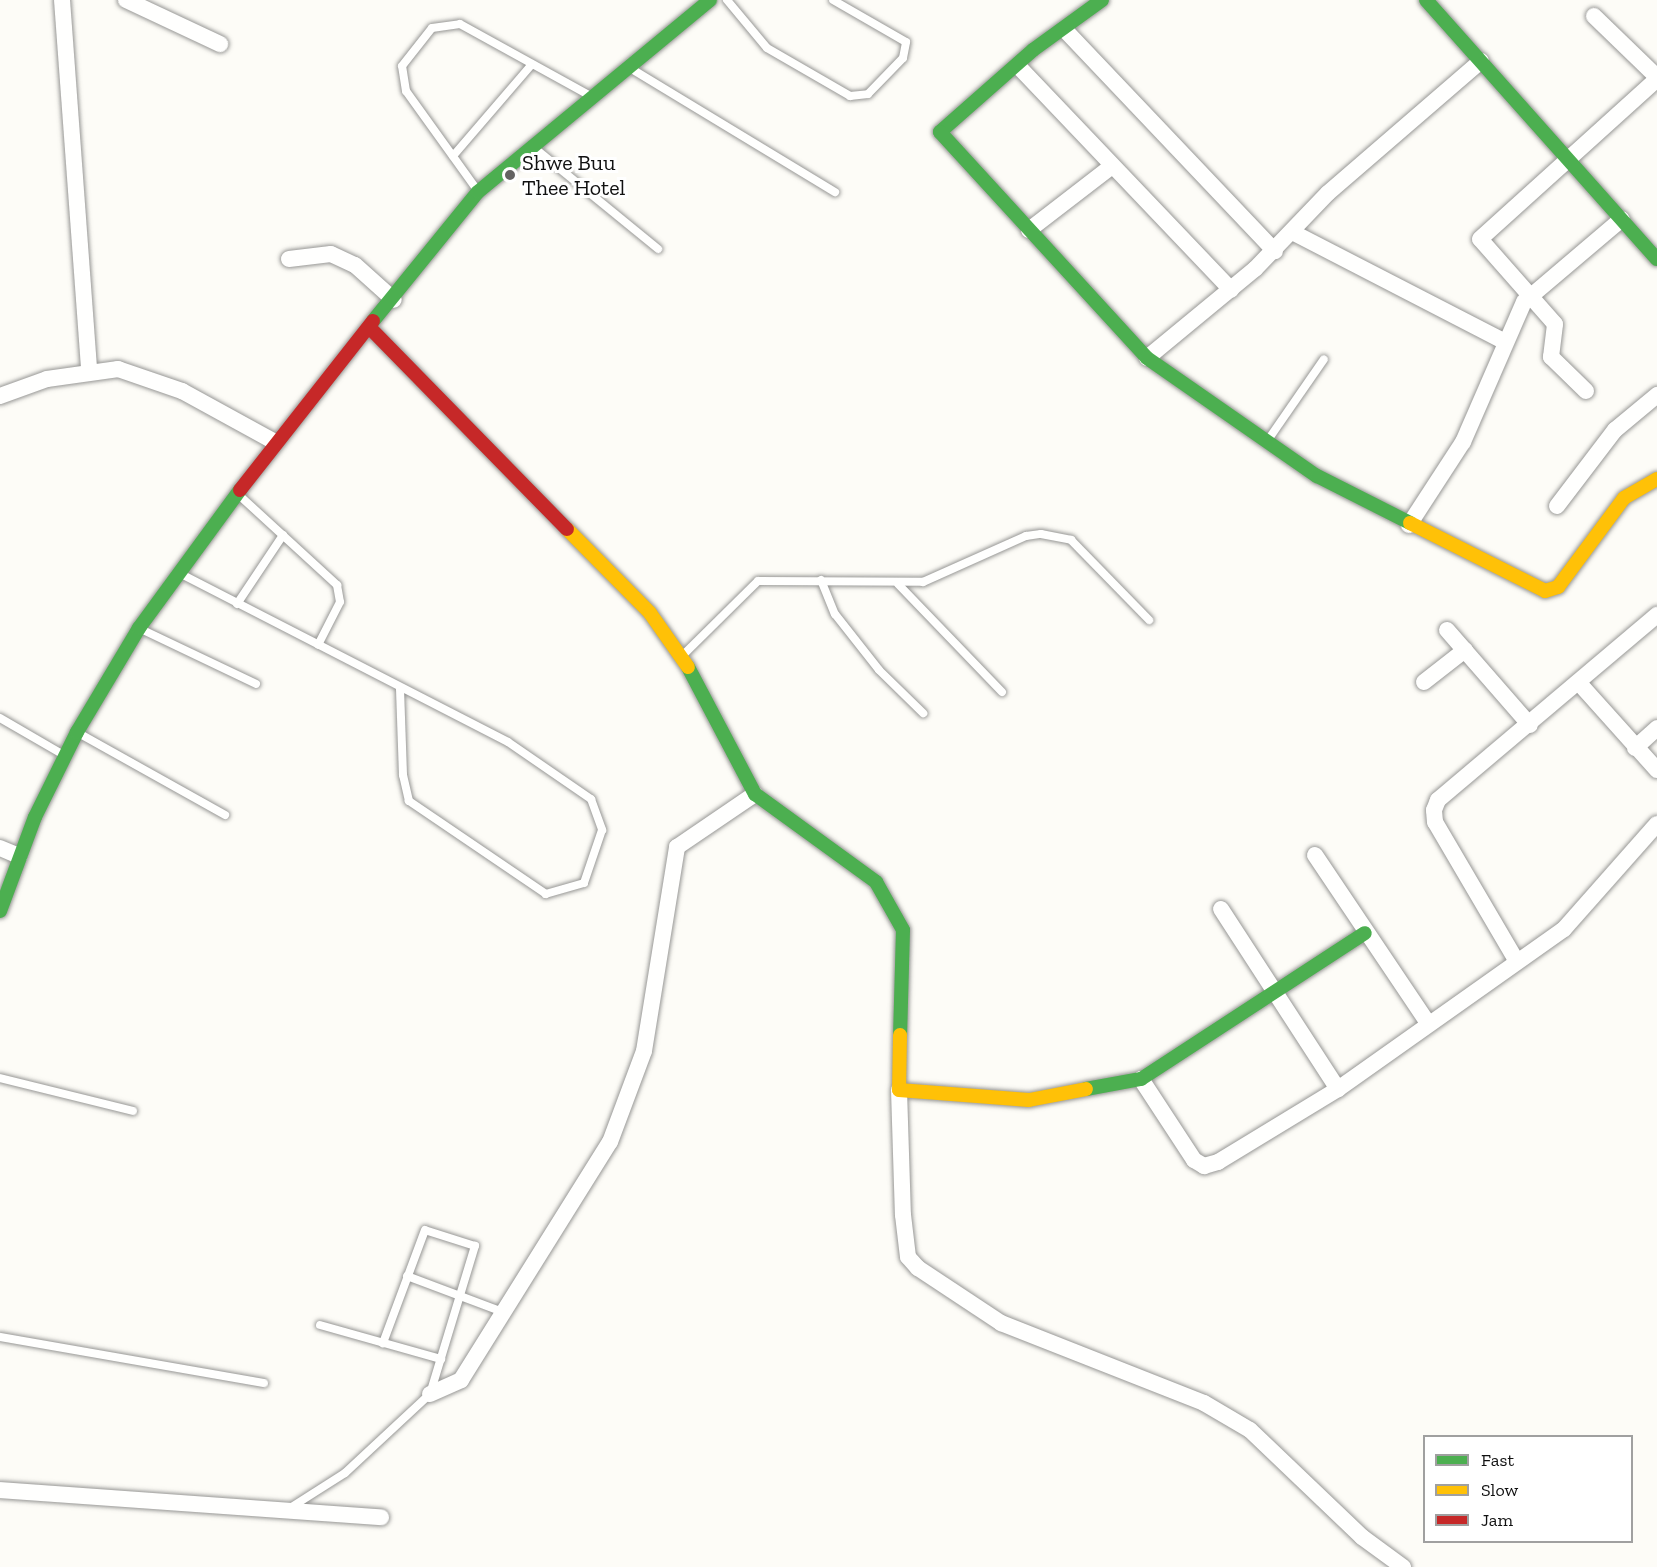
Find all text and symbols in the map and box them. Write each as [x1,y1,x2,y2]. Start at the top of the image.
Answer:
place label: Shwe Buu Thee Hotel [522,149,625,200]
marker: Shwe Buu Thee Hotel [503,168,517,182]
legend [1423,1435,1633,1543]
text: Fast [1481,1449,1514,1471]
text: Slow [1481,1479,1518,1501]
text: Jam [1481,1509,1513,1531]

